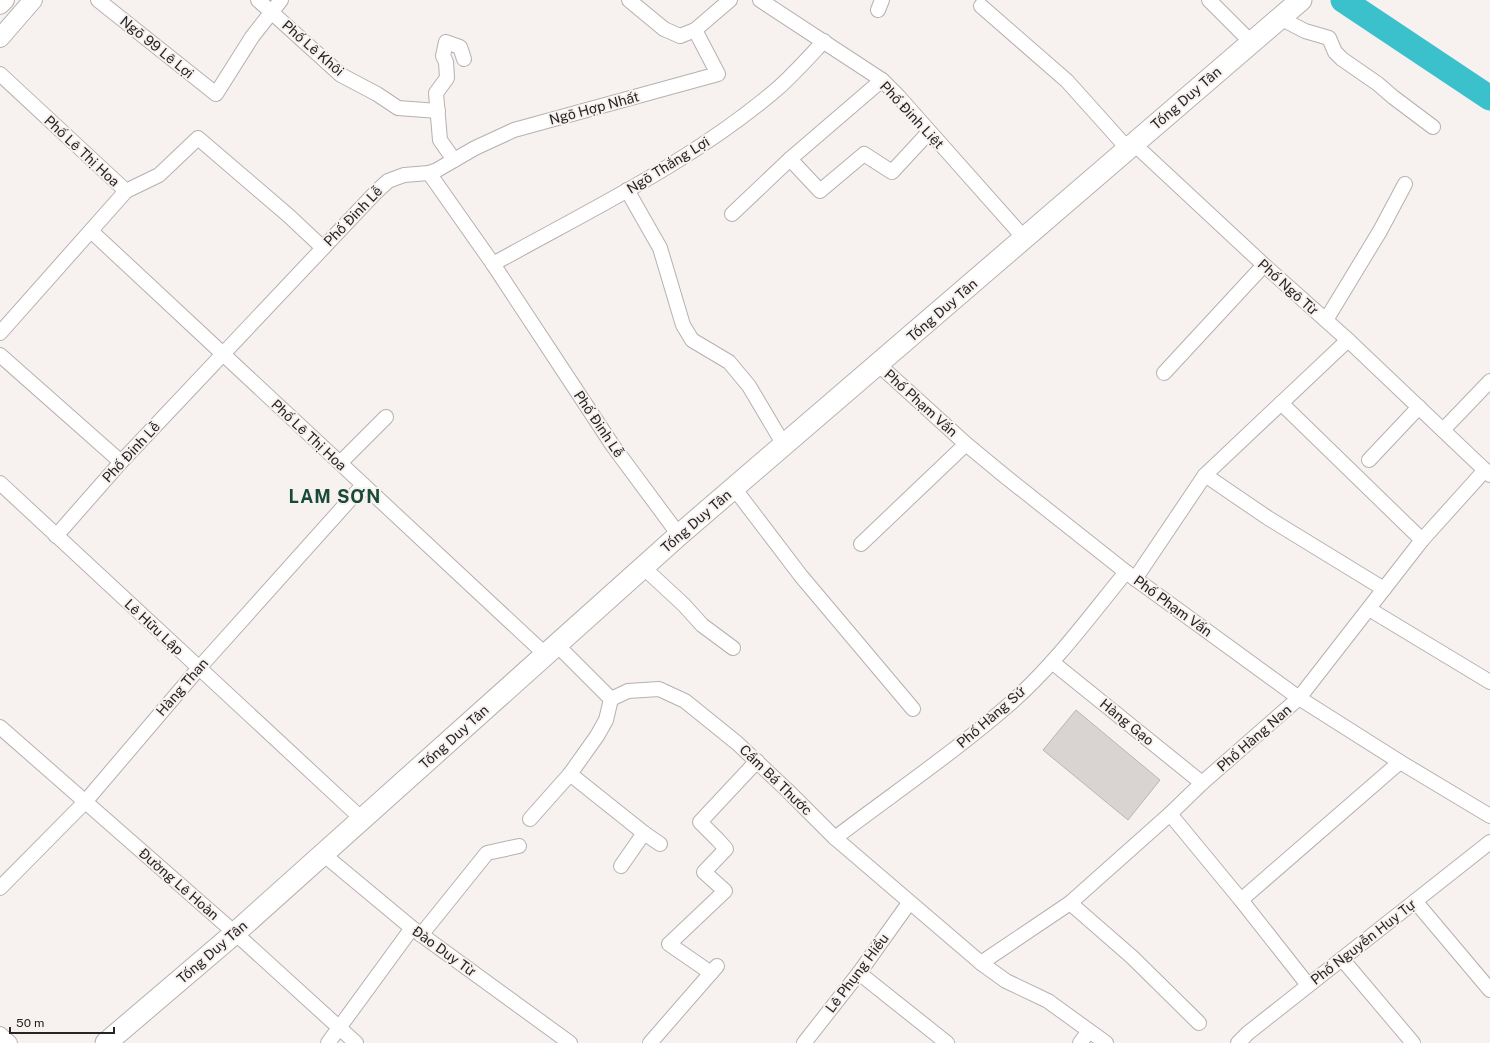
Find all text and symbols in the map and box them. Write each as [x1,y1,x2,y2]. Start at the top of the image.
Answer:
street label: Ngõ 99 Lê Lợi [117,13,197,81]
street label: Phố Lê Khôi [279,17,347,79]
street label: Tống Duy Tân [1148,63,1224,133]
street label: Phố Đinh Liệt [877,78,947,152]
street label: Ngõ Hợp Nhất [547,88,641,128]
street label: Phố Lê Thị Hoa [41,112,123,190]
street label: Ngõ Thắng Lợi [624,133,712,197]
street label: Phố Đinh Lễ [321,183,386,249]
street label: Phố Ngô Từ [1255,256,1322,319]
street label: Tống Duy Tân [904,275,980,345]
street label: Phố Phạm Vấn [881,366,961,440]
street label: Phố Đinh Lễ [571,388,627,460]
street label: Phố Lê Thị Hoa [268,396,350,474]
street label: Phố Đinh Lễ [99,418,163,486]
district label: LAM SƠN [289,486,381,507]
street label: Tống Duy Tân [658,486,734,556]
street label: Phố Phạm Vấn [1131,572,1215,640]
street label: Lê Hữu Lập [121,596,187,658]
street label: Hàng Than [153,655,211,719]
street label: Phố Hàng Sứ [954,682,1029,751]
street label: Hàng Gạo [1097,695,1157,749]
street label: Phố Hàng Nan [1214,701,1294,775]
street label: Tống Duy Tân [416,702,492,772]
street label: Cầm Bá Thước [736,741,816,819]
street label: Đường Lê Hoàn [136,845,222,923]
street label: Phố Nguyễn Huy Tự [1307,896,1419,988]
street label: Tống Duy Tân [174,917,250,987]
street label: Đào Duy Từ [409,923,479,980]
street label: Lê Phụng Hiểu [822,930,892,1016]
scale bar [10,1009,114,1035]
text: 50 m [16,1016,44,1030]

